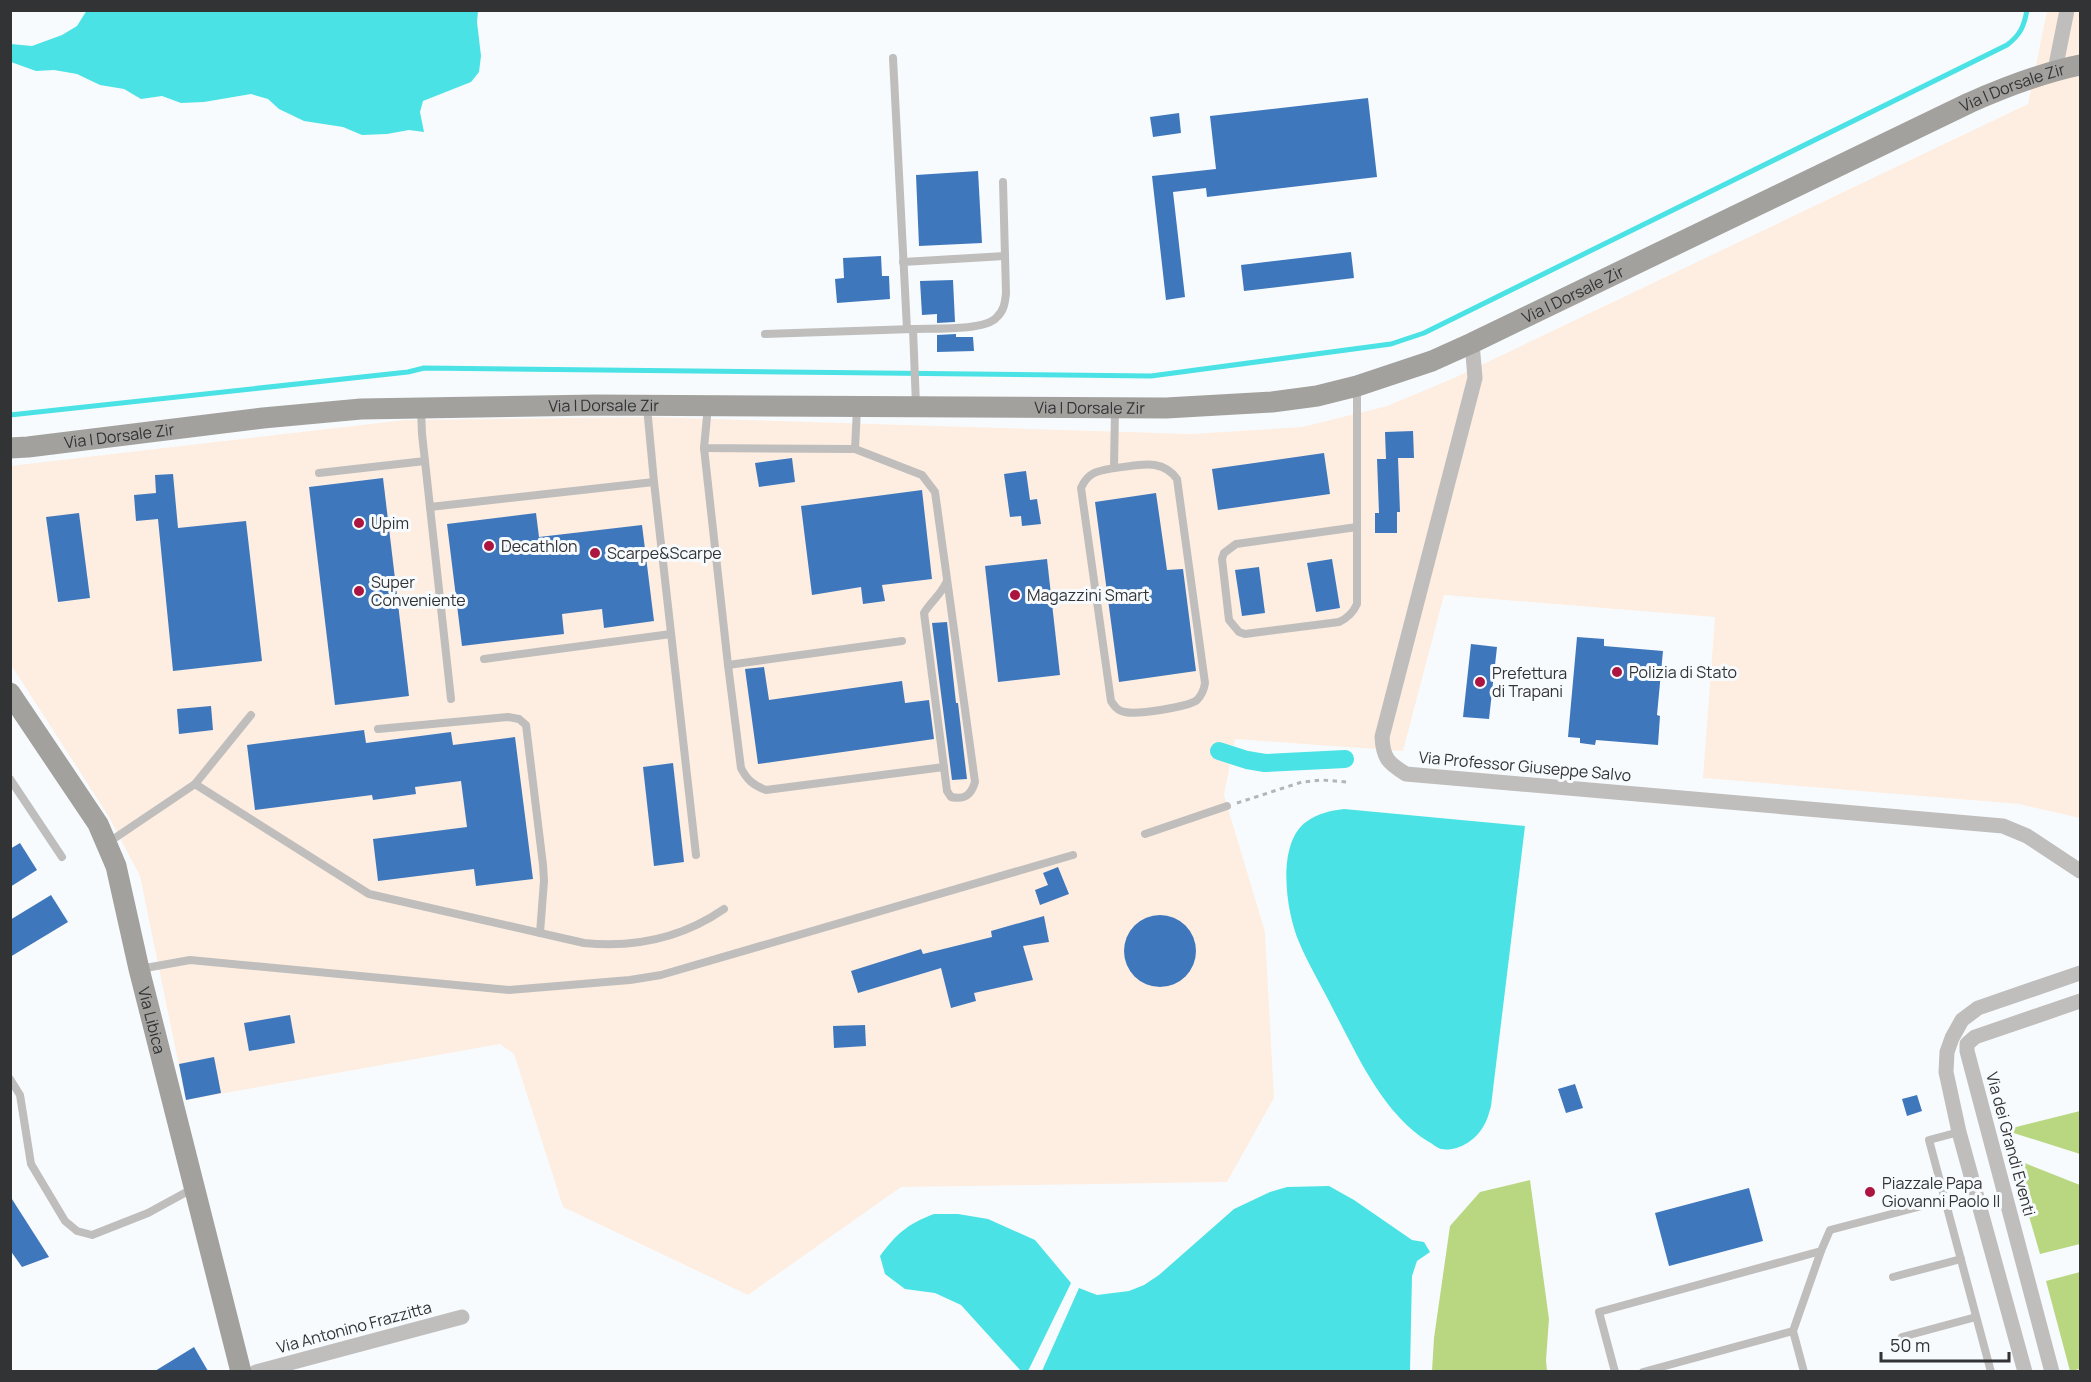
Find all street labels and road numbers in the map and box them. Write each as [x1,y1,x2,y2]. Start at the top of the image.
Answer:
street label: Via I Dorsale Zir [1956,58,2067,117]
street label: Via I Dorsale Zir [1518,260,1628,328]
street label: Via I Dorsale Zir [548,394,659,417]
street label: Via I Dorsale Zir [1034,396,1145,419]
street label: Via I Dorsale Zir [63,418,176,453]
street label: Via Professor Giuseppe Salvo [1418,746,1632,786]
street label: Via Libica [133,985,171,1056]
street label: Via dei Grandi Eventi [1981,1070,2041,1218]
street label: Via Antonino Frazzitta [274,1296,434,1358]

